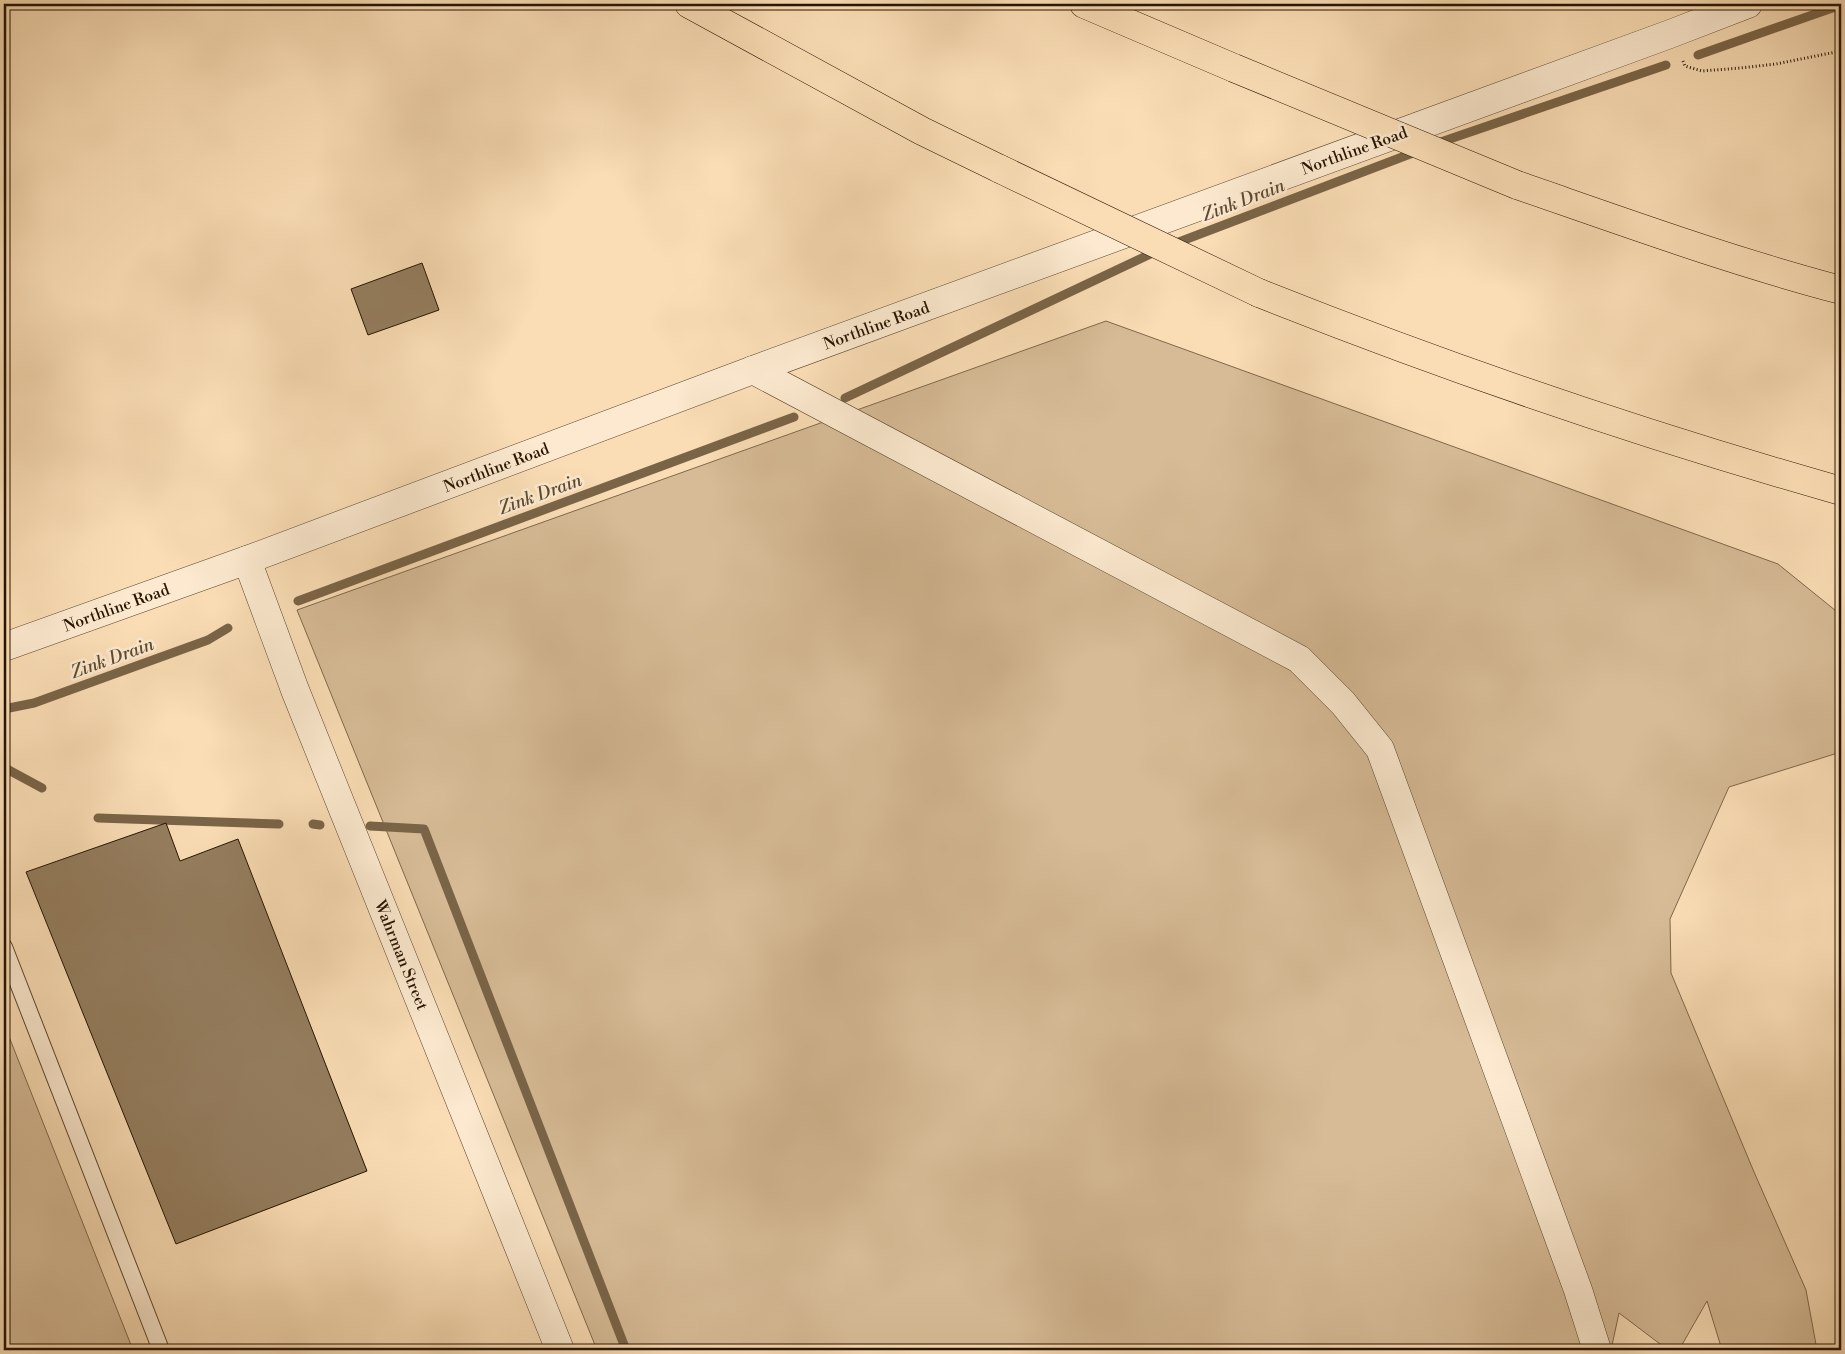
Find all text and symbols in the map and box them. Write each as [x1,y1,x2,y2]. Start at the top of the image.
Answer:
street label: Northline Road [1299,122,1410,179]
water label: Zink Drain [1198,174,1289,227]
street label: Northline Road [821,297,932,354]
street label: Northline Road [441,439,552,497]
water label: Zink Drain [495,468,586,520]
street label: Northline Road [61,579,172,636]
water label: Zink Drain [67,632,158,684]
street label: Wahrman Street [370,897,432,1014]

